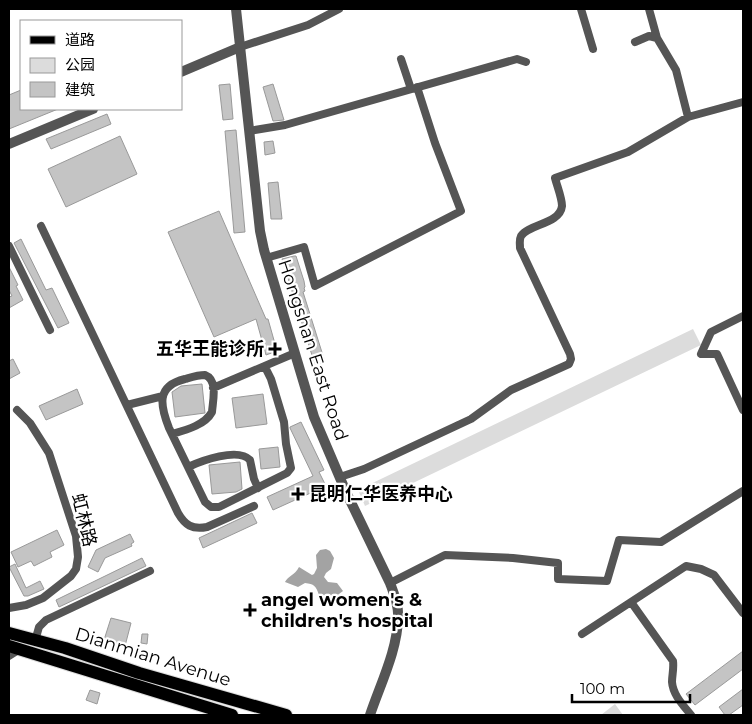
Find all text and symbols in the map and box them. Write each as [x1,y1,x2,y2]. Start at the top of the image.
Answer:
legend [20,20,182,110]
text: 道路 [65,30,95,49]
text: 公园 [65,55,95,74]
text: 建筑 [65,80,95,99]
street label: Hongshan East Road [273,257,353,443]
place label: 五华王能诊所 [156,338,264,360]
marker: 五华王能诊所 [268,342,282,356]
place label: 昆明仁华医养中心 [309,483,453,505]
marker: 昆明仁华医养中心 [291,487,305,501]
street label: 虹林路 [67,491,101,549]
place label: angel women's & children's hospital [261,589,433,632]
marker: angel women's & children's hospital [243,603,257,617]
street label: Dianmian Avenue [72,623,234,691]
scale bar [572,672,690,704]
text: 100 m [580,679,625,698]

